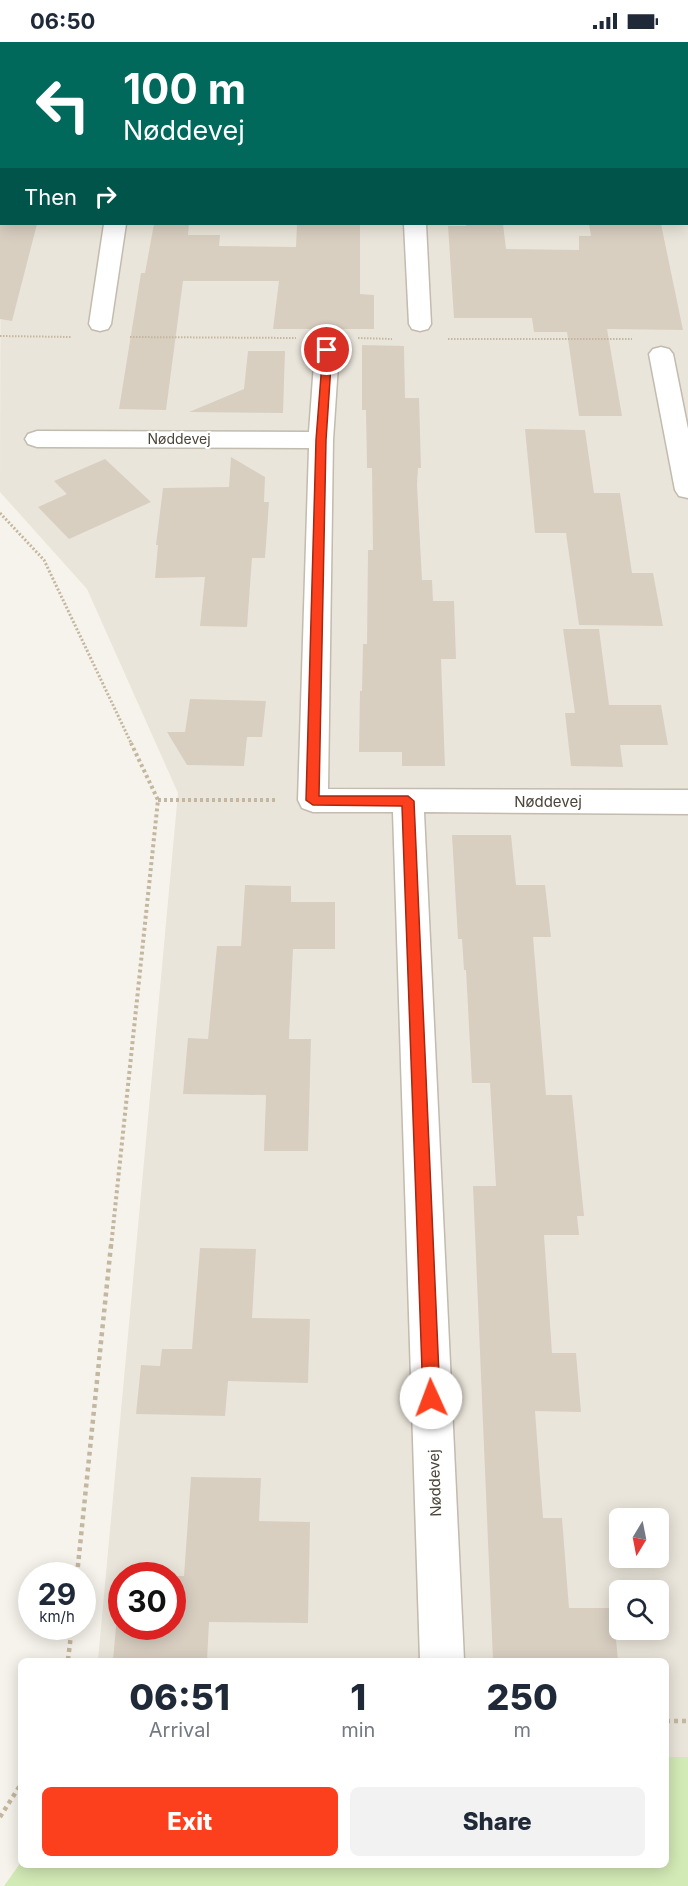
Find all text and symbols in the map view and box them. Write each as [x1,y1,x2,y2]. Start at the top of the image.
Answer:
text: 06:50 [30,8,95,34]
text: 100 m [123,63,246,114]
icon: left [24,66,102,144]
text: Nøddevej [123,114,245,147]
icon: right [89,180,122,213]
text: Then [24,184,77,210]
pin [301,324,352,375]
icon: arrive [310,333,343,366]
street label: Nøddevej [147,430,211,447]
street label: Nøddevej [514,792,582,811]
position arrow [399,1366,463,1430]
street label: Nøddevej [424,1449,445,1517]
north arrow [609,1508,669,1568]
map controls [609,1508,669,1640]
speed limit sign: 30 [108,1562,186,1640]
text: 29 [38,1576,76,1612]
button: search [609,1580,669,1640]
text: km/h [39,1607,75,1626]
text: 06:51 [129,1675,230,1719]
text: 1 [350,1675,366,1719]
text: 250 [486,1675,558,1719]
text: Arrival [149,1718,210,1742]
text: min [341,1718,375,1742]
text: m [513,1718,531,1742]
button: Exit [42,1787,338,1856]
button: Share [350,1787,645,1856]

